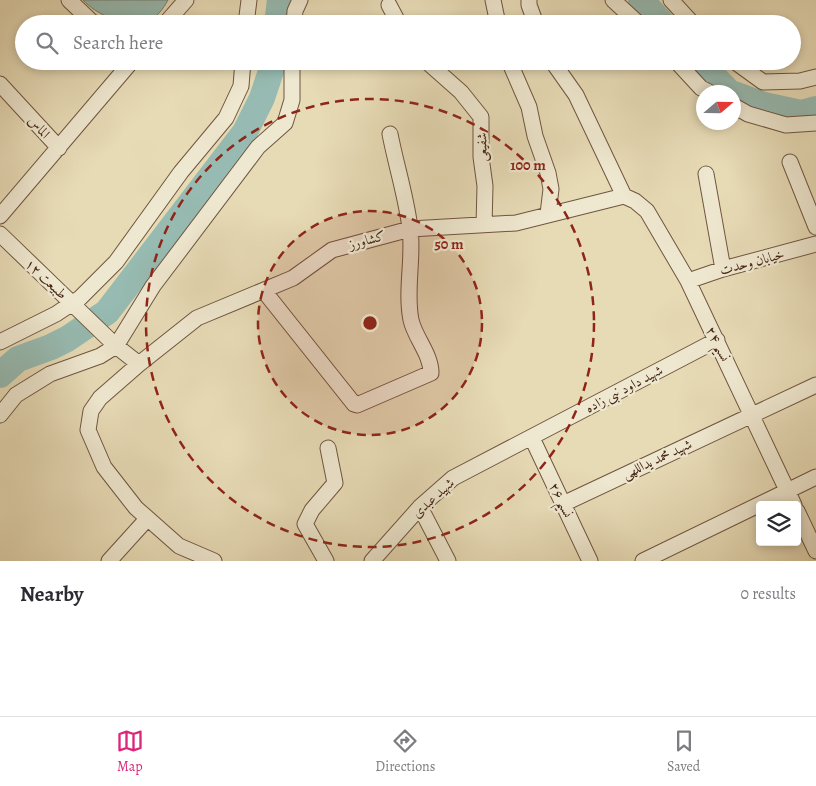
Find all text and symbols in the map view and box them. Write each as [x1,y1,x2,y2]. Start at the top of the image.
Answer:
search box [15,15,801,70]
icon: search [33,29,61,57]
text: Search here [73,30,163,56]
north arrow [696,85,741,130]
street label: الماس [24,111,54,143]
street label: شفیعی [472,132,492,162]
text: 100 m [510,155,546,175]
street label: کشاورز [345,226,387,255]
text: 50 m [434,234,464,254]
street label: خیابان وحدت [718,244,786,280]
street label: طبیعت ۱۲ [21,255,71,304]
centre of rings [361,314,379,332]
street label: نسیم ۲۴ [698,323,735,367]
street label: شهید داود نبی زاده [582,361,667,418]
street label: شهید محمد یداللهی [619,435,695,483]
street label: شهید عبدی [408,474,459,522]
street label: نسیم ۲۶ [541,479,577,522]
map controls [756,501,801,546]
button: layers [756,501,801,546]
text: Nearby [20,580,83,608]
text: 0 results [740,583,796,605]
tab: Map [116,727,144,776]
tab: Directions [375,727,435,776]
tab: Saved [667,727,700,776]

